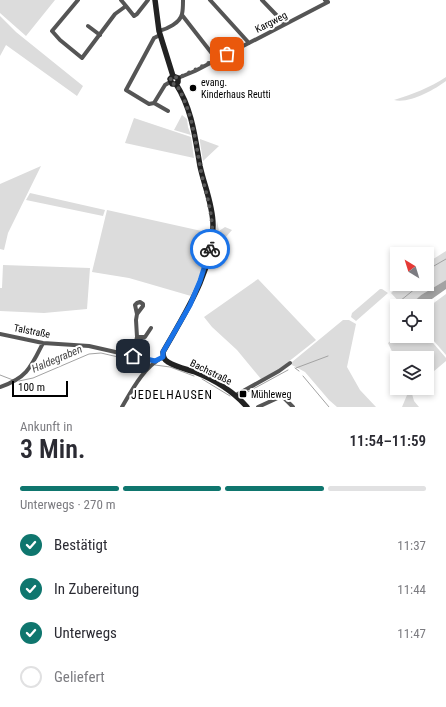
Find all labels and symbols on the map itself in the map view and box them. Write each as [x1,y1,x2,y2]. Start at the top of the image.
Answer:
street label: Kargweg [253,9,289,35]
pin [210,37,244,71]
place label: evang. Kinderhaus Reutti [201,77,271,100]
marker: evang. Kinderhaus Reutti [188,83,198,93]
courier [190,229,230,269]
north arrow [390,247,434,291]
street label: Talstraße [13,322,51,340]
pin [116,339,150,373]
water label: Haldegraben [30,343,84,375]
street label: Bachstraße [188,357,234,387]
scale bar [12,379,68,398]
district label: JEDELHAUSEN [131,388,213,402]
marker: Mühleweg [238,389,248,399]
place label: Mühleweg [251,389,291,400]

